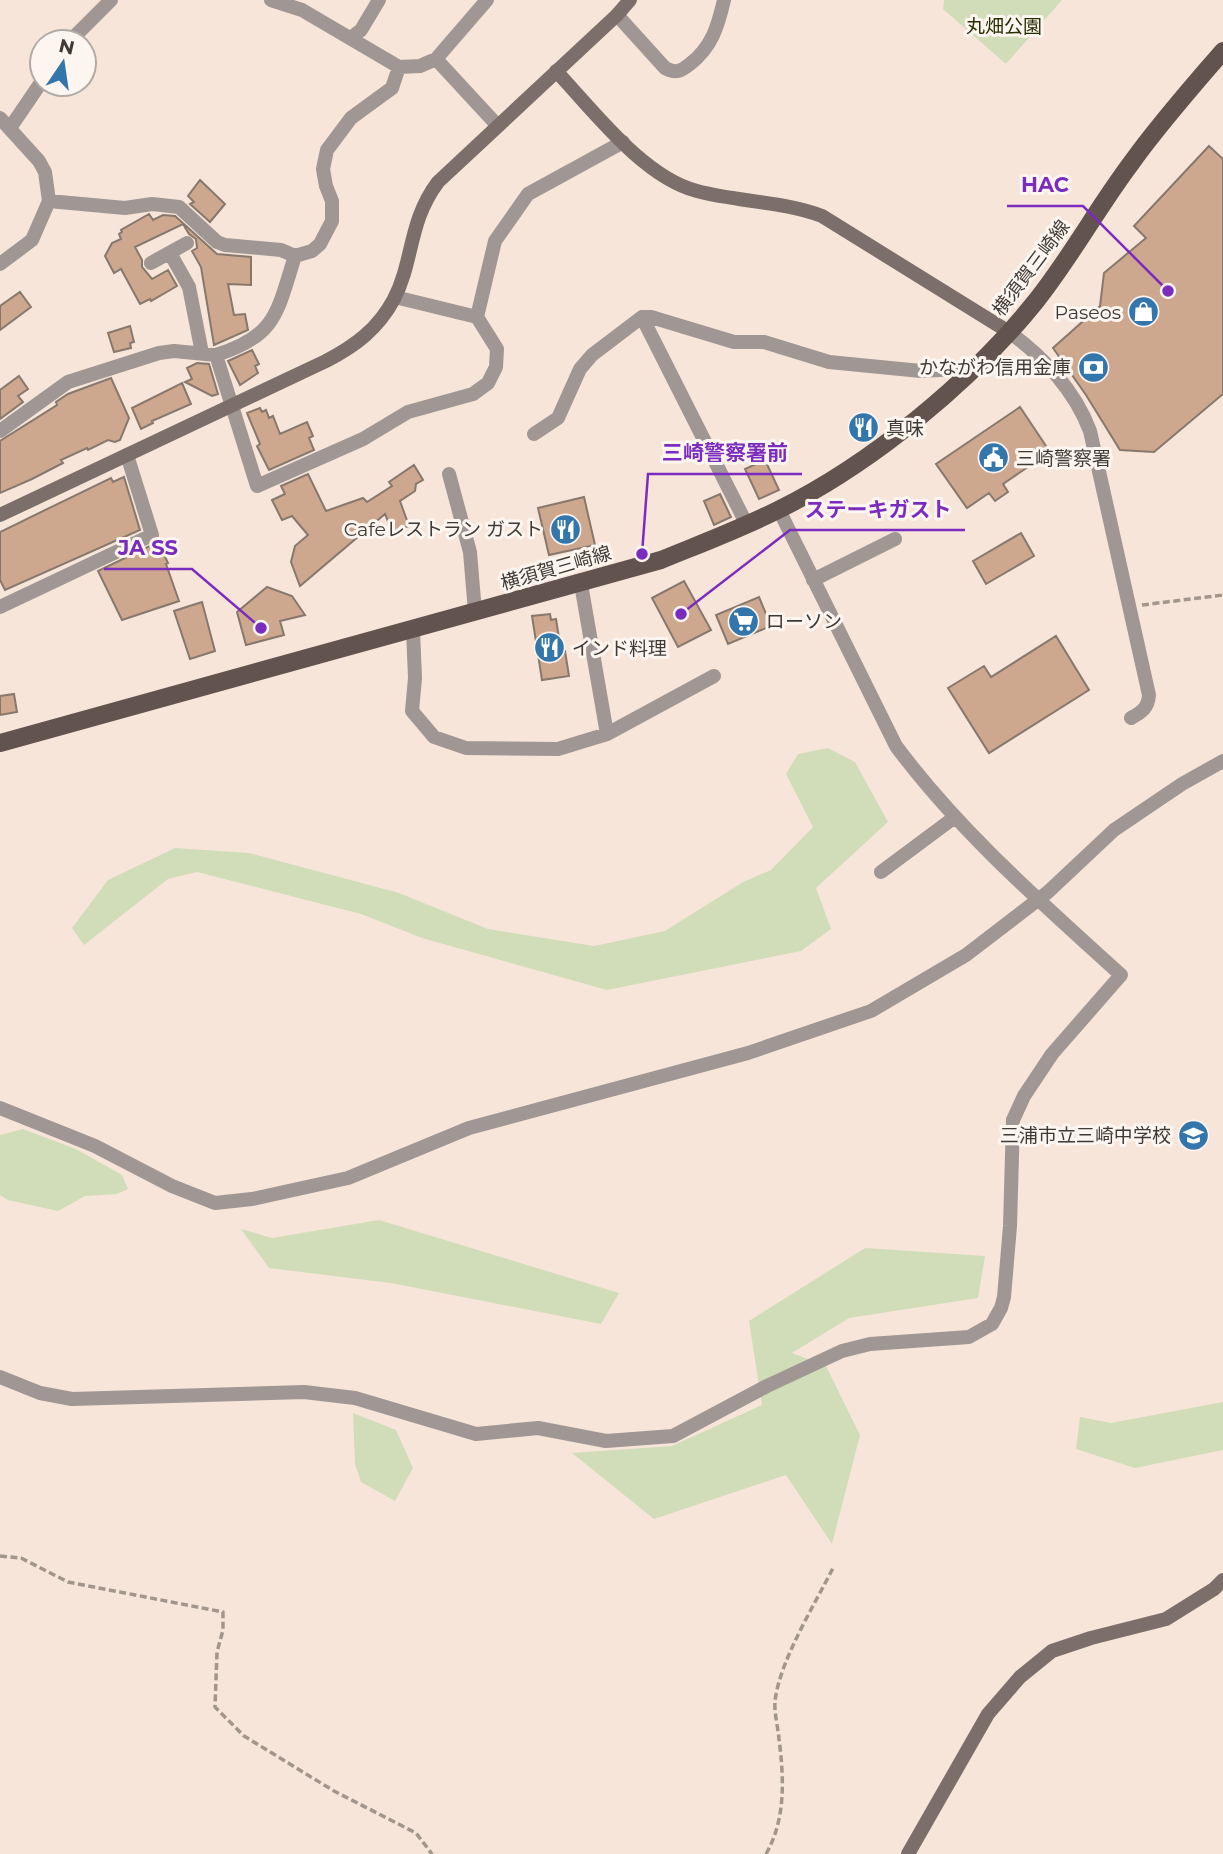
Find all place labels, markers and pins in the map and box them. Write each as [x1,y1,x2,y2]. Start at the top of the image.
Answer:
callout: HAC [1007,164,1083,206]
shop icon: Paseos [1127,295,1161,329]
place label: Paseos [1054,301,1121,324]
bank icon: かながわ信用金庫 [1077,350,1111,384]
place label: かながわ信用金庫 [919,356,1071,379]
restaurant icon: 真味 [846,411,880,445]
place label: 真味 [886,417,924,440]
callout: 三崎警察署前 [648,432,802,474]
public building icon: 三崎警察署 [976,441,1010,475]
place label: 三崎警察署 [1016,447,1111,470]
callout: ステーキガスト [790,488,965,530]
restaurant icon: Cafeレストラン ガスト [549,512,583,546]
place label: Cafeレストラン ガスト [344,518,543,541]
callout: JA SS [104,527,192,569]
supermarket icon: ローソン [726,604,760,638]
place label: ローソン [766,610,842,633]
restaurant icon: インド料理 [532,631,566,665]
place label: インド料理 [572,637,667,660]
school or university icon: 三浦市立三崎中学校 [1177,1118,1211,1152]
place label: 三浦市立三崎中学校 [1000,1124,1171,1147]

